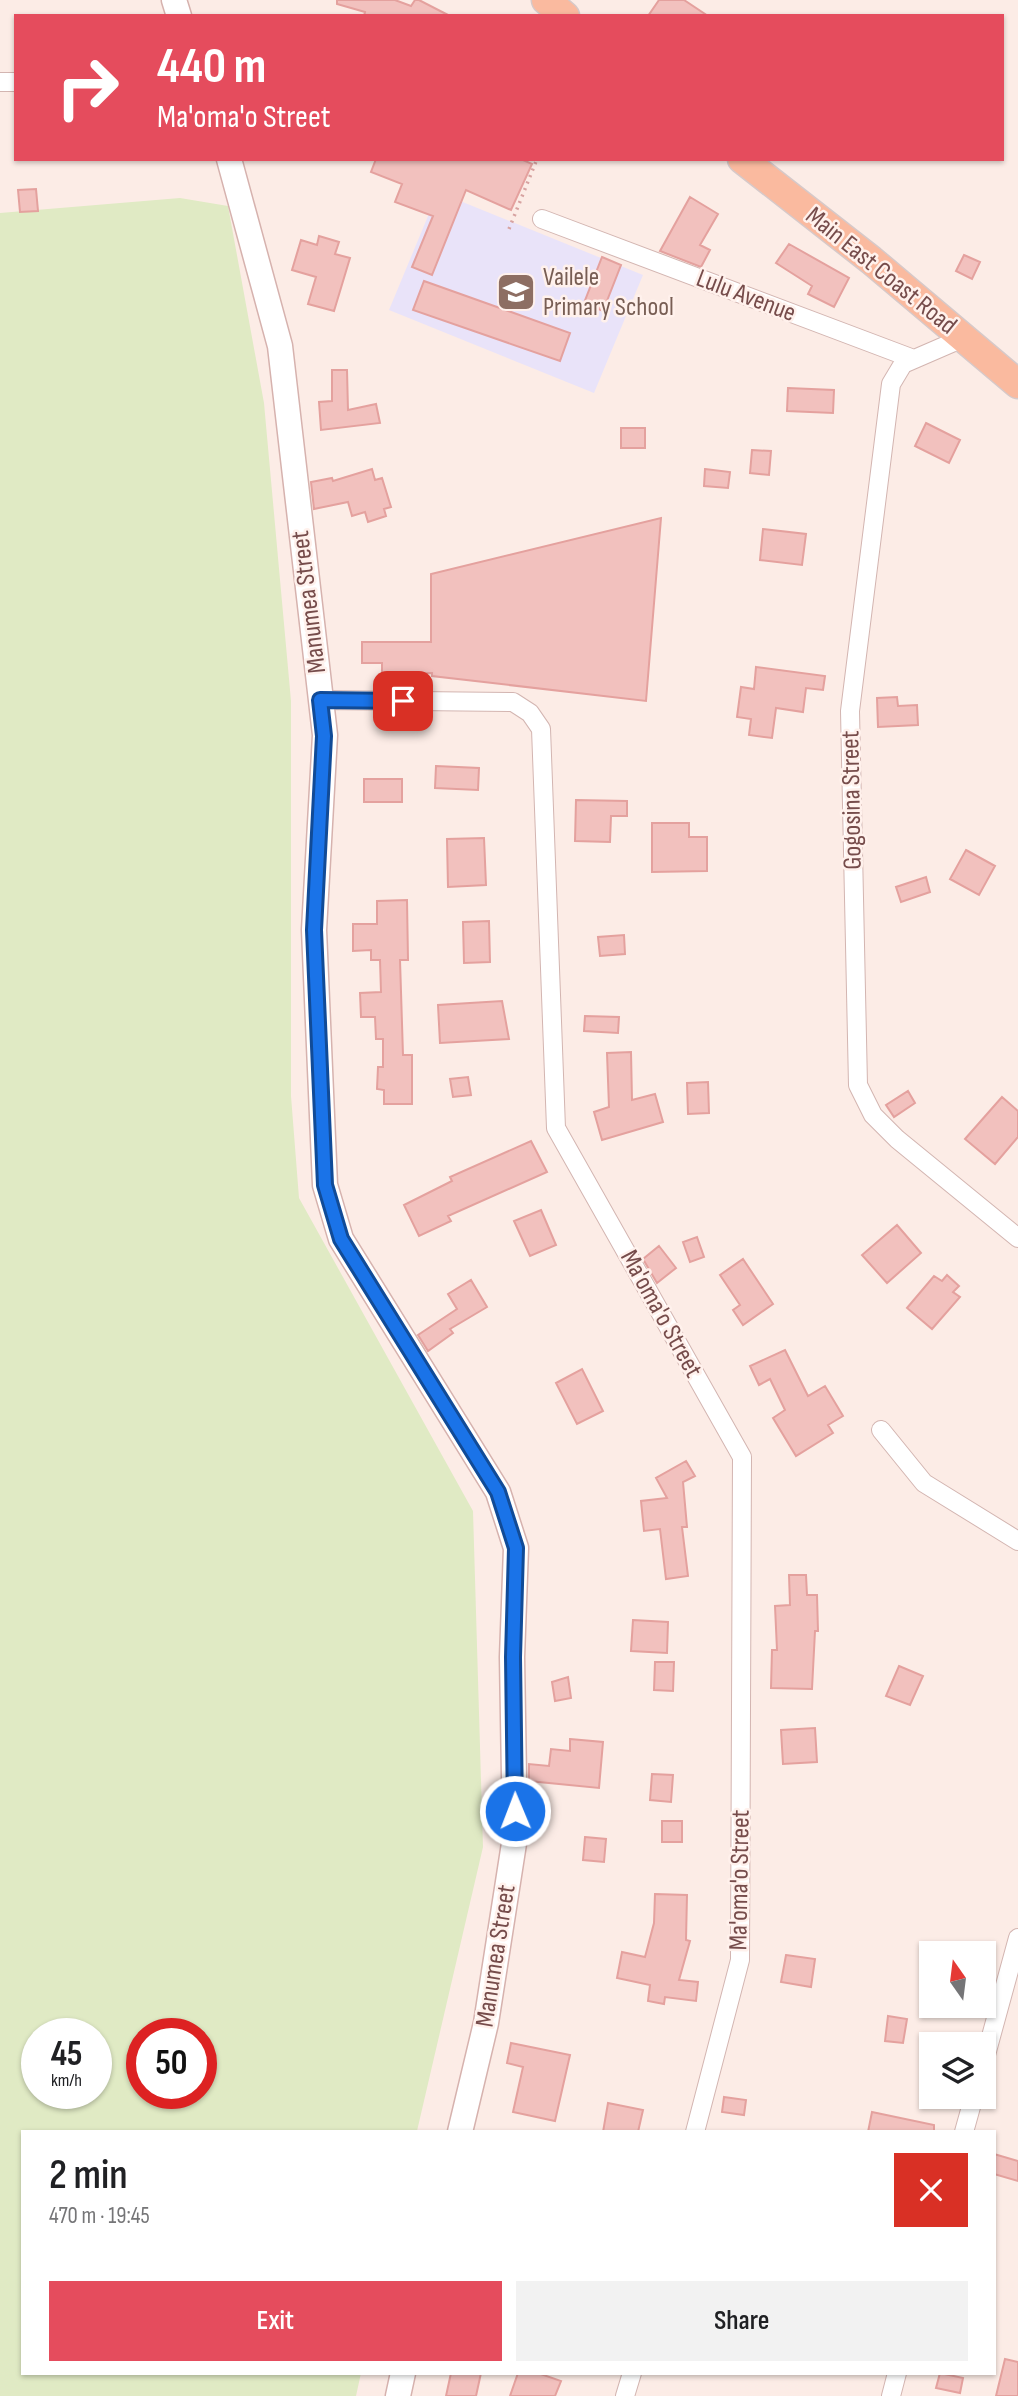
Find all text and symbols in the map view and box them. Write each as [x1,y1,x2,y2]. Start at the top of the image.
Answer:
text: 440 m [157,38,266,97]
icon: right [42,42,133,133]
text: Ma'oma'o Street [157,98,330,137]
street label: Main East Coast Road [799,201,963,341]
place label: Vailele Primary School [543,262,674,323]
street label: Lulu Avenue [692,263,800,329]
school or university icon: Vailele Primary School [495,271,537,313]
street label: Manumea Street [285,529,333,675]
pin [373,671,433,731]
icon: arrive [384,682,422,720]
street label: Gogosina Street [835,730,869,870]
street label: Ma'oma'o Street [613,1245,709,1383]
position arrow [478,1774,552,1848]
street label: Ma'oma'o Street [723,1809,757,1951]
street label: Manumea Street [469,1883,523,2029]
north arrow [919,1941,996,2018]
map controls [919,1941,996,2109]
speed limit sign: 50 [126,2018,217,2109]
button: layers [919,2032,996,2109]
text: 45 [51,2033,82,2076]
text: km/h [51,2070,82,2091]
text: 2 min [49,2150,128,2201]
button: close [894,2153,968,2227]
text: 470 m · 19:45 [49,2202,150,2230]
button: Exit [49,2281,502,2361]
button: Share [516,2281,968,2361]

